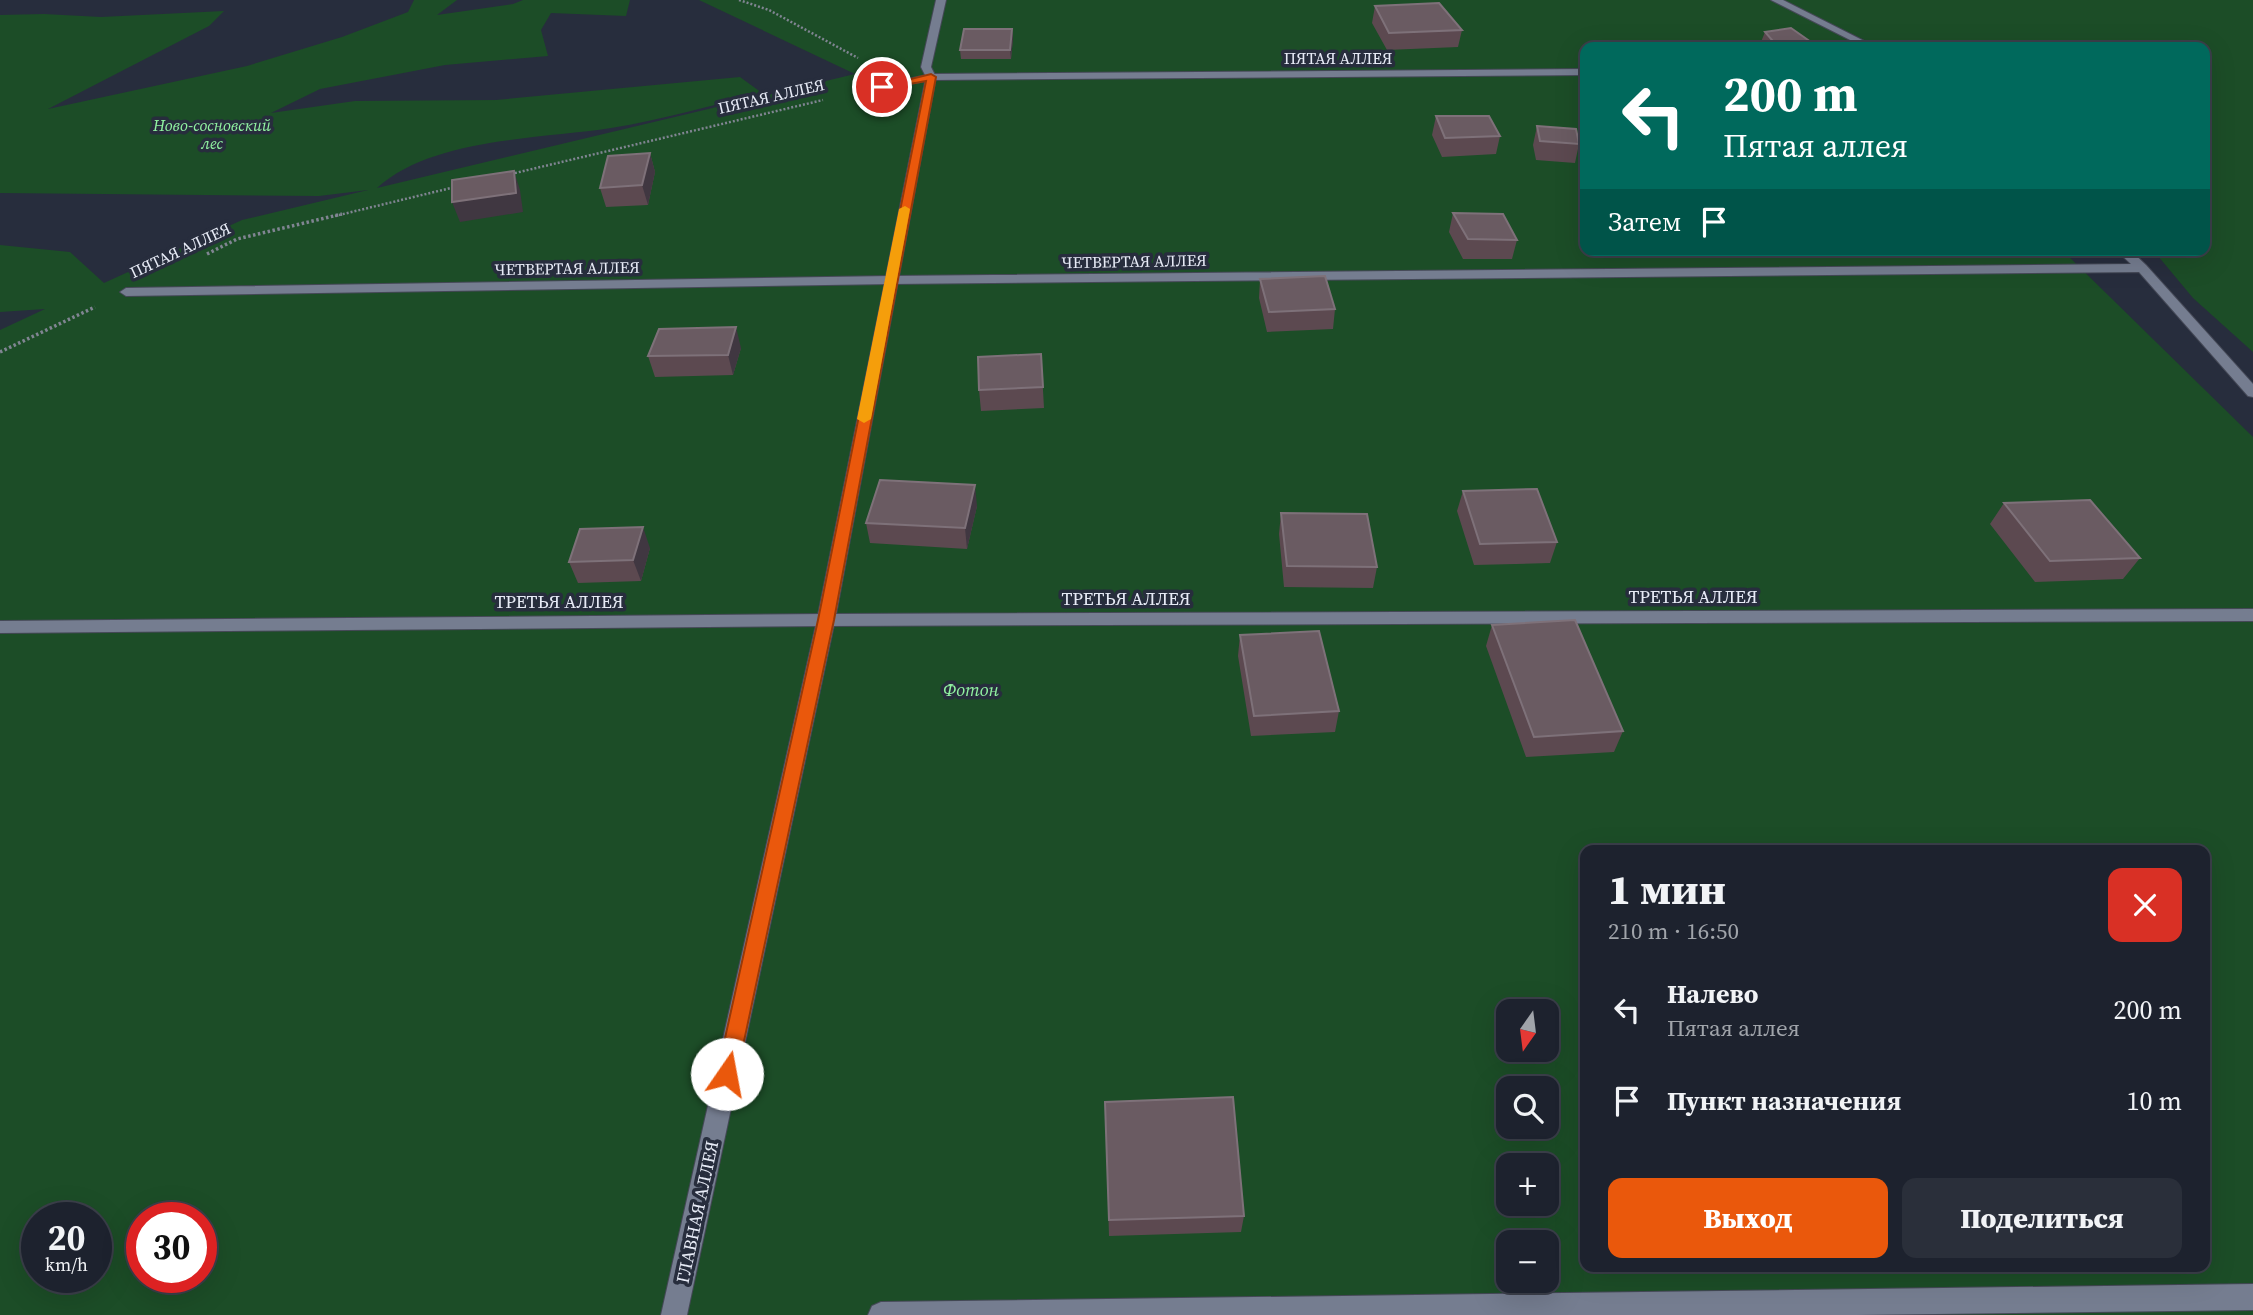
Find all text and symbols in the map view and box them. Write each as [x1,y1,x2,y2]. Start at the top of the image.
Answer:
street label: ПЯТАЯ АЛЛЕЯ [1284,47,1392,69]
pin [852,57,912,117]
text: 200 m [1723,60,1858,127]
icon: arrive [863,68,901,106]
icon: left [1608,70,1699,161]
street label: ПЯТАЯ АЛЛЕЯ [716,73,826,119]
park label: Ново-сосновский лес [152,114,272,154]
text: Пятая аллея [1723,124,1908,168]
icon: arrive [1695,203,1733,241]
text: Затем [1608,204,1681,240]
street label: ПЯТАЯ АЛЛЕЯ [126,217,234,283]
street label: ЧЕТВЕРТАЯ АЛЛЕЯ [1061,249,1207,273]
street label: ЧЕТВЕРТАЯ АЛЛЕЯ [494,256,640,280]
street label: ТРЕТЬЯ АЛЛЕЯ [1628,584,1758,609]
street label: ТРЕТЬЯ АЛЛЕЯ [1061,586,1191,611]
street label: ТРЕТЬЯ АЛЛЕЯ [494,589,624,614]
park label: Фотон [943,677,1000,702]
text: 1 мин [1608,860,1726,918]
button: close [2108,868,2182,942]
text: 210 m · 16:50 [1608,915,1739,947]
text: Налево [1667,976,1758,1012]
icon: left [1608,991,1646,1029]
text: 200 m [2114,992,2182,1028]
north arrow [1496,999,1559,1062]
map controls [1496,999,1559,1293]
text: Пятая аллея [1667,1012,1800,1044]
position arrow [690,1037,764,1111]
button: search [1496,1076,1559,1139]
icon: arrive [1608,1082,1646,1120]
text: Пункт назначения [1667,1083,1901,1119]
text: 10 m [2127,1083,2182,1119]
street label: ГЛАВНАЯ АЛЛЕЯ [670,1138,724,1286]
button: + [1496,1153,1559,1216]
button: Выход [1608,1178,1888,1258]
button: Поделиться [1902,1178,2182,1258]
speed limit sign: 30 [126,1202,217,1293]
text: 20 [48,1214,85,1262]
button: − [1496,1230,1559,1293]
text: km/h [45,1252,88,1277]

